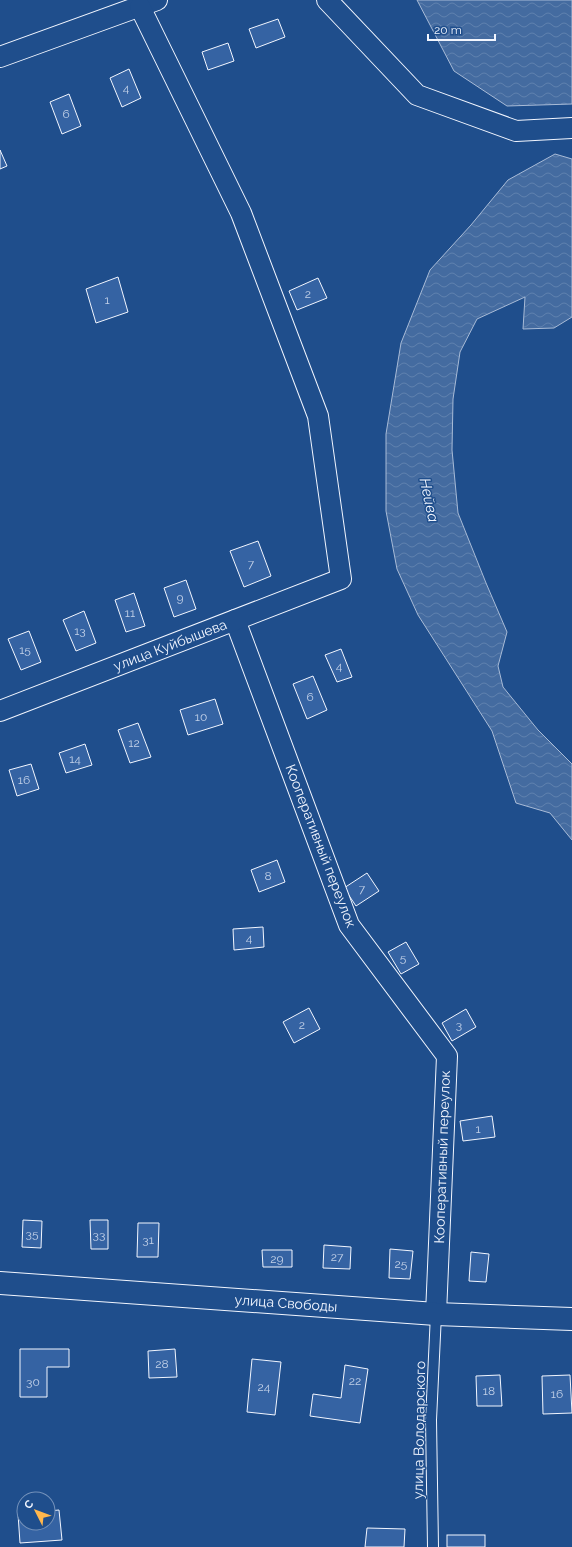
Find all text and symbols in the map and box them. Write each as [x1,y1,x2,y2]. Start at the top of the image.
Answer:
scale bar [428,16,495,42]
text: 20 m [434,23,462,37]
house number: 4 [123,81,130,95]
house number: 6 [62,107,70,121]
house number: 2 [305,287,311,301]
house number: 1 [104,293,110,307]
water label: Нейва [416,476,442,524]
house number: 7 [248,557,255,571]
house number: 9 [176,591,184,605]
house number: 11 [125,606,135,620]
street label: улица Куйбышева [111,616,229,674]
house number: 13 [74,624,86,638]
house number: 15 [19,643,31,657]
house number: 4 [336,659,343,673]
house number: 6 [306,690,314,704]
house number: 10 [195,710,207,724]
house number: 12 [128,736,140,750]
house number: 14 [69,752,81,766]
street label: Кооперативный переулок [282,762,360,930]
house number: 16 [18,773,30,787]
house number: 8 [264,869,272,883]
house number: 7 [359,882,366,896]
house number: 4 [246,931,253,945]
house number: 5 [400,951,407,965]
house number: 2 [299,1018,305,1032]
house number: 3 [456,1018,462,1032]
street label: Кооперативный переулок [431,1070,453,1244]
house number: 1 [475,1122,481,1136]
house number: 35 [26,1227,39,1241]
house number: 33 [93,1228,105,1242]
house number: 31 [142,1233,154,1247]
house number: 27 [331,1250,344,1264]
house number: 29 [270,1252,284,1266]
house number: 25 [395,1257,408,1271]
street label: улица Свободы [234,1291,338,1315]
house number: 28 [155,1357,169,1371]
street label: улица Володарского [410,1361,428,1499]
house number: 22 [349,1374,361,1388]
house number: 30 [26,1375,40,1389]
house number: 24 [258,1380,271,1394]
house number: 18 [483,1384,495,1398]
house number: 16 [551,1387,563,1401]
north arrow [16,1491,56,1531]
text: С [22,1497,37,1512]

